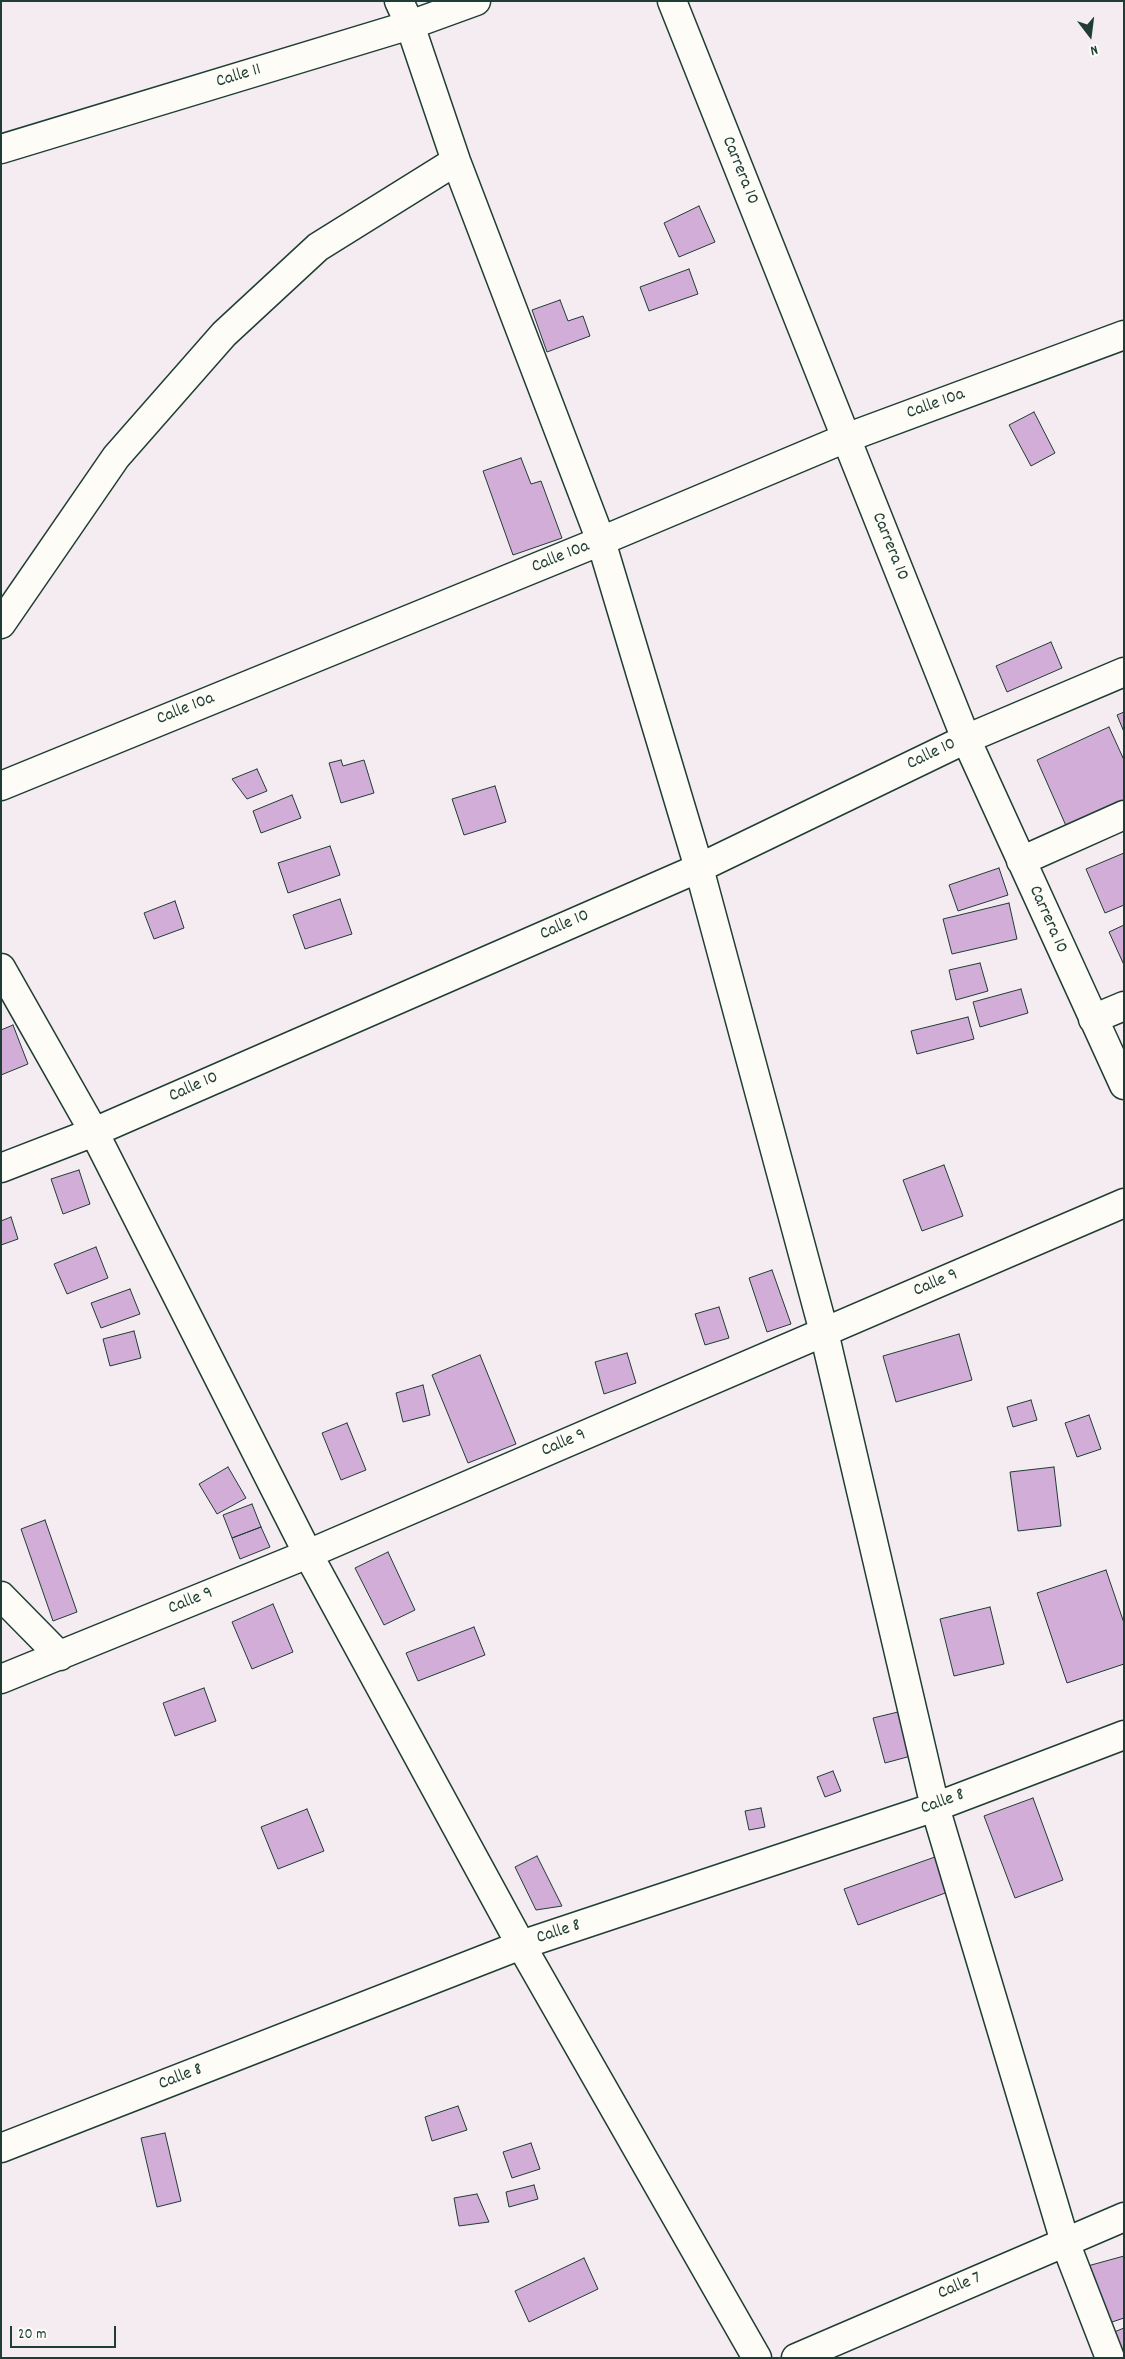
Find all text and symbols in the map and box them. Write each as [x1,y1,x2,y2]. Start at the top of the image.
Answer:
north arrow [1065,10,1115,60]
text: N [1088,39,1100,60]
street label: Calle 11 [214,60,264,94]
street label: Carrera 10 [716,134,762,208]
street label: Calle 10a [904,385,968,425]
street label: Carrera 10 [866,510,912,584]
street label: Calle 10a [529,537,593,579]
street label: Calle 10a [154,689,218,731]
street label: Calle 10 [904,734,960,776]
street label: Carrera 10 [1023,883,1071,957]
street label: Calle 10 [537,906,593,946]
street label: Calle 10 [166,1068,222,1108]
street label: Calle 9 [911,1265,961,1303]
street label: Calle 9 [539,1425,589,1463]
street label: Calle 9 [166,1583,216,1621]
street label: Calle 8 [918,1785,968,1821]
street label: Calle 8 [534,1916,584,1950]
street label: Calle 8 [156,2060,206,2096]
street label: Calle 7 [935,2268,985,2306]
scale bar [12,2316,119,2348]
text: 20 m [18,2324,46,2346]

